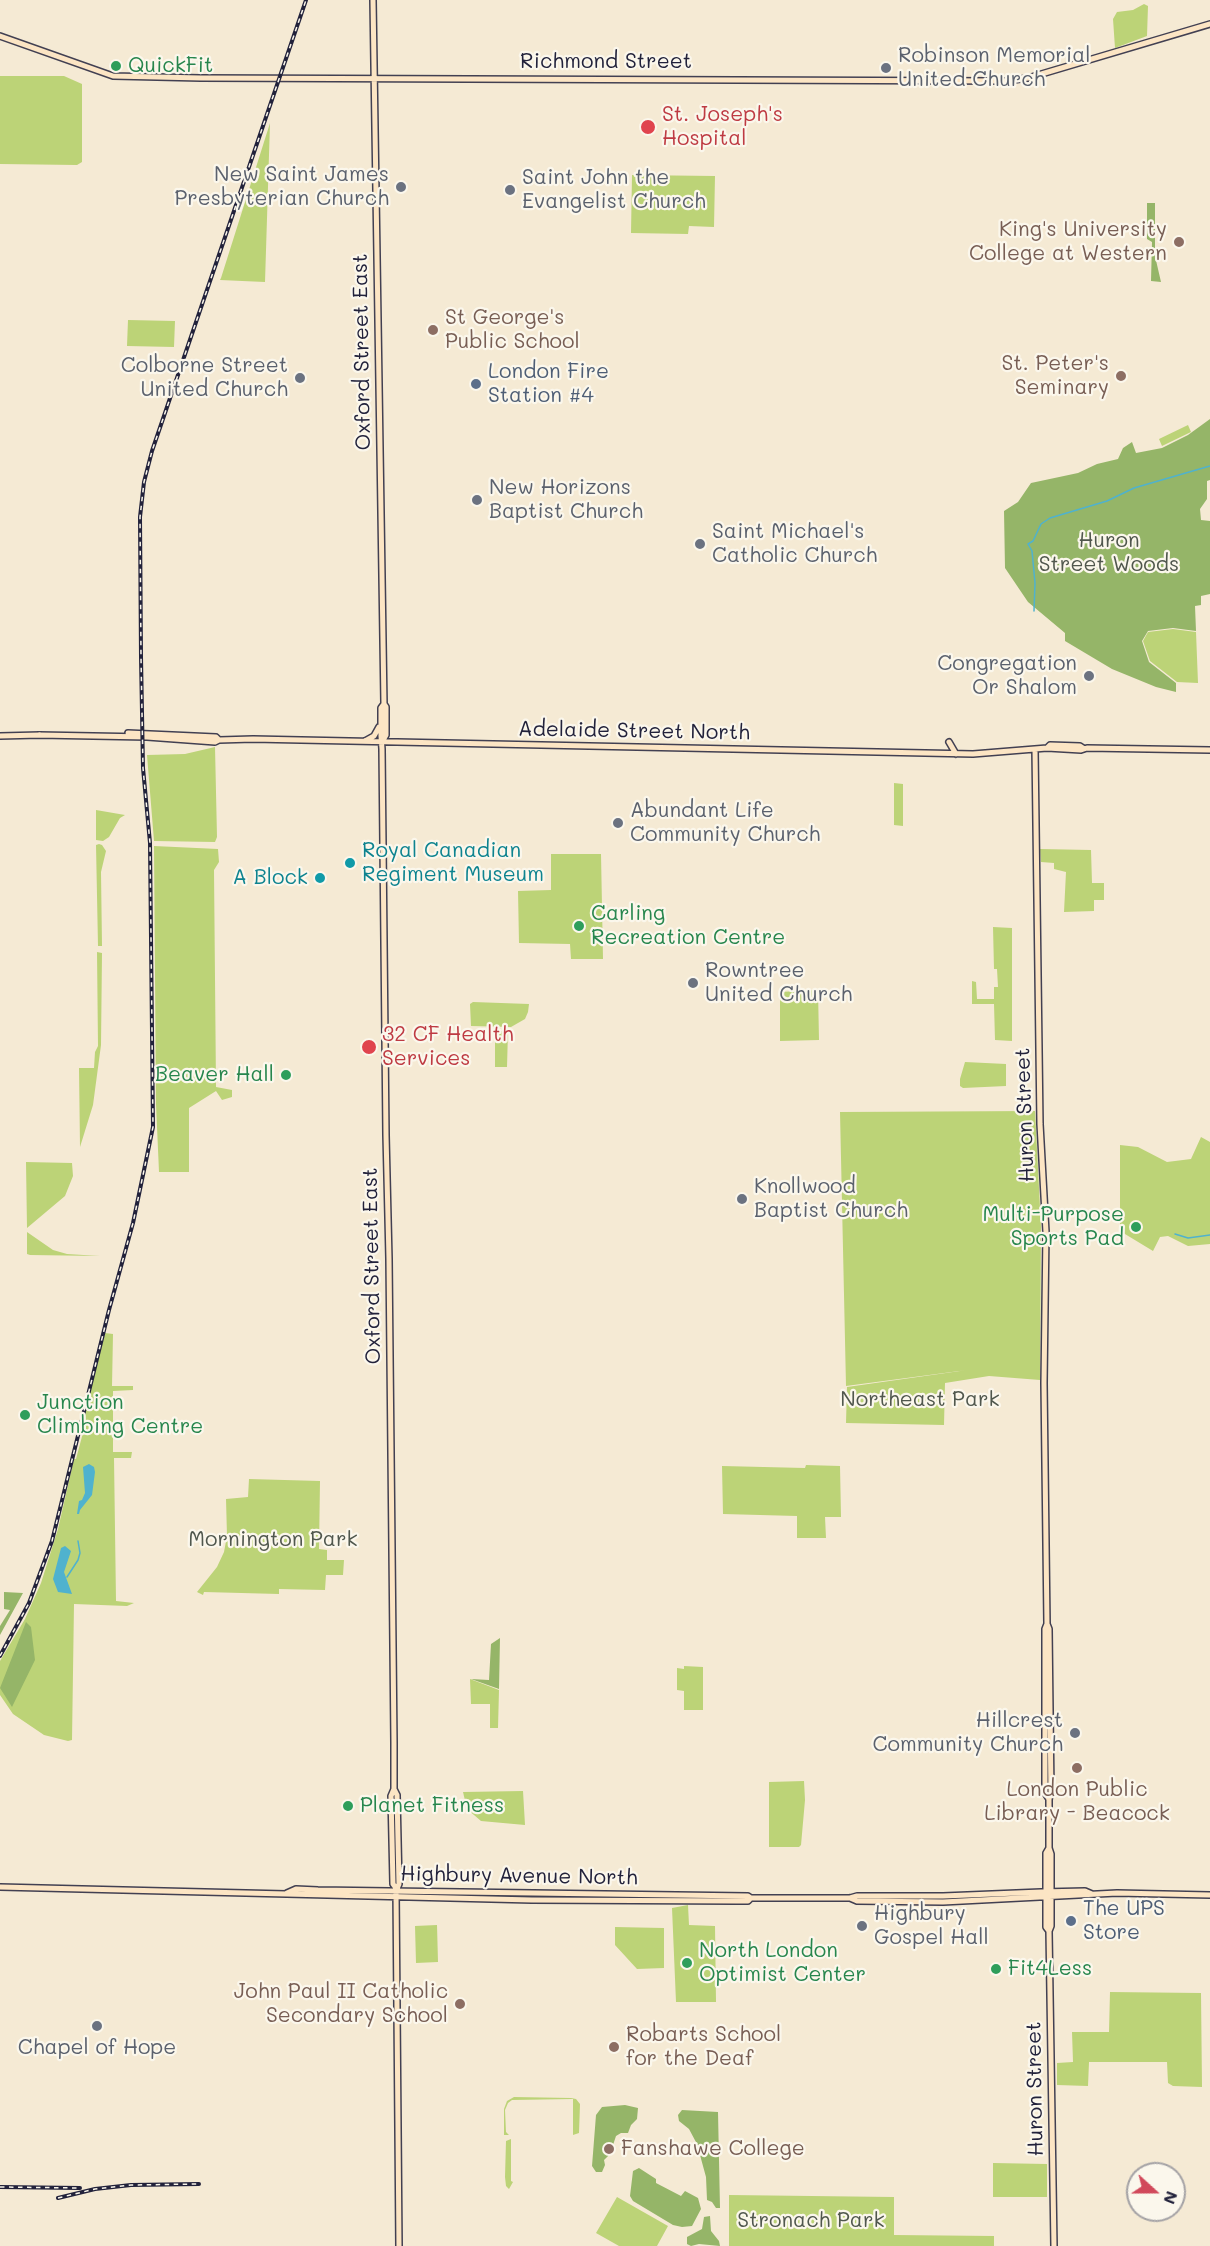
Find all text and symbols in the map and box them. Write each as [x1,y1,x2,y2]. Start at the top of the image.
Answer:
place label: Robinson Memorial United Church [898,43,1091,93]
street label: Richmond Street [520,49,692,75]
place label: QuickFit [128,53,213,79]
marker: QuickFit [109,59,123,73]
marker: Robinson Memorial United Church [879,61,893,75]
place label: St. Joseph's Hospital [662,102,783,152]
marker: St. Joseph's Hospital [639,118,657,136]
place label: New Saint James Presbyterian Church [174,162,389,212]
place label: Saint John the Evangelist Church [522,165,706,215]
marker: New Saint James Presbyterian Church [394,180,408,194]
marker: Saint John the Evangelist Church [503,183,517,197]
place label: King's University College at Western [969,217,1167,267]
marker: King's University College at Western [1172,235,1186,249]
street label: Oxford Street East [348,253,376,451]
place label: St George's Public School [445,305,580,355]
marker: St George's Public School [426,323,440,337]
place label: St. Peter's Seminary [1002,351,1109,401]
place label: Colborne Street United Church [121,353,288,403]
place label: London Fire Station #4 [488,359,609,409]
marker: St. Peter's Seminary [1114,369,1128,383]
marker: Colborne Street United Church [293,371,307,385]
marker: London Fire Station #4 [469,377,483,391]
place label: New Horizons Baptist Church [489,475,643,525]
marker: New Horizons Baptist Church [470,493,484,507]
place label: Saint Michael's Catholic Church [712,519,877,569]
park label: Huron Street Woods [1039,528,1179,578]
marker: Saint Michael's Catholic Church [693,537,707,551]
place label: Congregation Or Shalom [937,651,1077,701]
marker: Congregation Or Shalom [1082,669,1096,683]
street label: Adelaide Street North [518,716,750,746]
place label: Abundant Life Community Church [630,798,820,848]
marker: Abundant Life Community Church [611,816,625,830]
place label: Royal Canadian Regiment Museum [362,838,544,888]
marker: Royal Canadian Regiment Museum [343,856,357,870]
place label: A Block [232,865,308,891]
marker: A Block [313,871,327,885]
place label: Carling Recreation Centre [591,901,785,951]
marker: Carling Recreation Centre [572,919,586,933]
place label: Rowntree United Church [705,958,852,1008]
marker: Rowntree United Church [686,976,700,990]
place label: 32 CF Health Services [382,1022,514,1072]
marker: 32 CF Health Services [360,1038,378,1056]
street label: Huron Street [1010,1047,1040,1183]
place label: Beaver Hall [155,1062,274,1088]
marker: Beaver Hall [279,1068,293,1082]
street label: Oxford Street East [358,1167,386,1365]
place label: Knollwood Baptist Church [754,1174,908,1224]
marker: Knollwood Baptist Church [735,1192,749,1206]
place label: Multi-Purpose Sports Pad [983,1202,1124,1252]
marker: Multi-Purpose Sports Pad [1129,1220,1143,1234]
park label: Northeast Park [840,1387,1000,1413]
place label: Junction Climbing Centre [37,1390,203,1440]
marker: Junction Climbing Centre [18,1408,32,1422]
park label: Mornington Park [188,1527,358,1553]
place label: Hillcrest Community Church [873,1708,1063,1758]
marker: Hillcrest Community Church [1068,1726,1082,1740]
marker: London Public Library - Beacock [1070,1761,1084,1775]
place label: London Public Library - Beacock [984,1777,1170,1827]
place label: Planet Fitness [360,1793,504,1819]
marker: Planet Fitness [341,1799,355,1813]
street label: Highbury Avenue North [400,1861,638,1891]
place label: The UPS Store [1083,1896,1165,1946]
place label: Highbury Gospel Hall [874,1901,989,1951]
marker: The UPS Store [1064,1914,1078,1928]
marker: Highbury Gospel Hall [855,1919,869,1933]
place label: North London Optimist Center [699,1938,866,1988]
marker: North London Optimist Center [680,1956,694,1970]
place label: Fit4Less [1008,1956,1092,1982]
marker: Fit4Less [989,1962,1003,1976]
place label: John Paul II Catholic Secondary School [234,1979,448,2029]
marker: John Paul II Catholic Secondary School [453,1997,467,2011]
marker: Chapel of Hope [90,2019,104,2033]
street label: Huron Street [1021,2021,1049,2157]
place label: Robarts School for the Deaf [626,2022,781,2072]
place label: Chapel of Hope [18,2035,176,2061]
marker: Robarts School for the Deaf [607,2040,621,2054]
place label: Fanshawe College [621,2136,805,2162]
marker: Fanshawe College [602,2142,616,2156]
north arrow [1126,2162,1186,2222]
text: N [1159,2188,1183,2207]
park label: Stronach Park [737,2208,885,2234]

